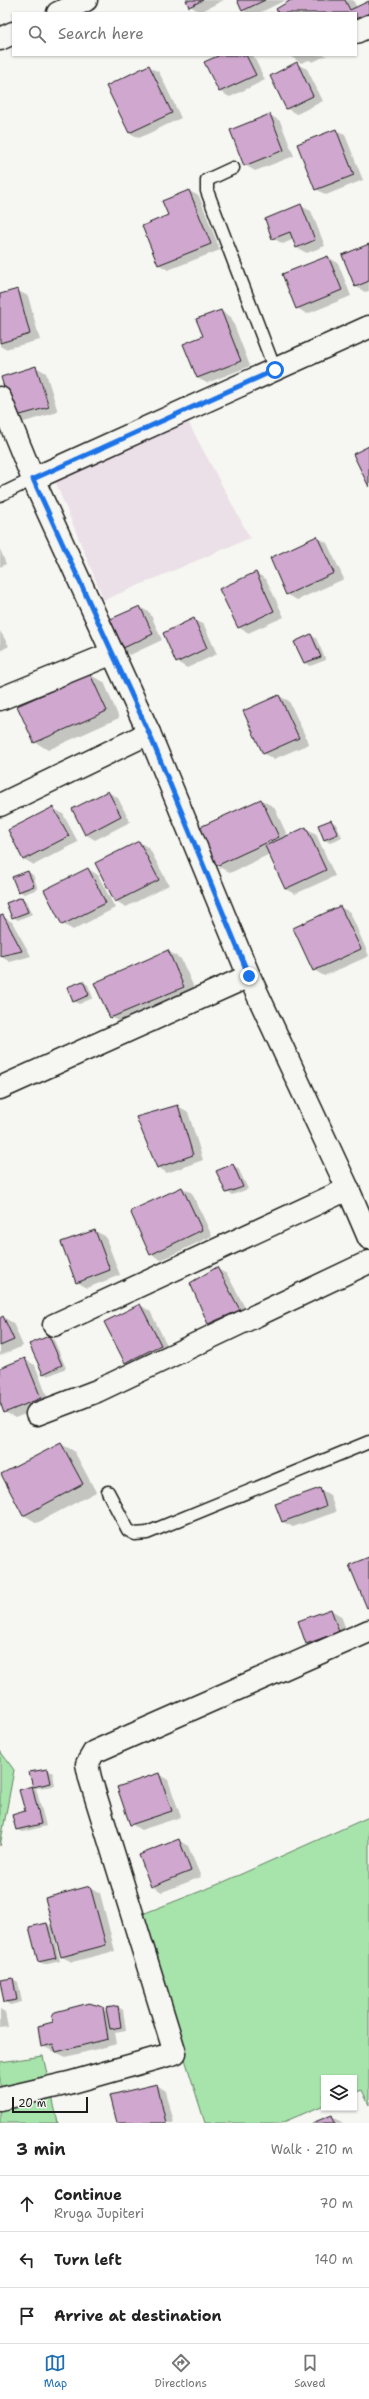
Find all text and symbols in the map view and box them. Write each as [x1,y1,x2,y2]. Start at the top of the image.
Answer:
search box [12,12,357,56]
icon: search [26,23,48,45]
text: Search here [58,24,144,44]
route start [266,361,284,379]
route end [240,967,258,985]
map controls [321,2075,357,2111]
button: layers [321,2075,357,2111]
scale bar [12,2095,88,2114]
text: 20 m [18,2096,46,2111]
text: 3 min [16,2138,66,2160]
text: Walk · 210 m [271,2141,353,2158]
text: Continue [54,2185,122,2205]
icon: ahead [16,2193,38,2215]
text: 70 m [319,2195,353,2212]
text: Rruga Jupiteri [54,2205,144,2222]
icon: left [16,2249,38,2271]
text: Turn left [54,2250,122,2270]
text: 140 m [314,2251,353,2268]
icon: arrive [16,2305,38,2327]
text: Arrive at destination [54,2306,222,2326]
tab: Map [44,2352,67,2391]
tab: Directions [154,2352,207,2391]
tab: Saved [294,2352,325,2391]

